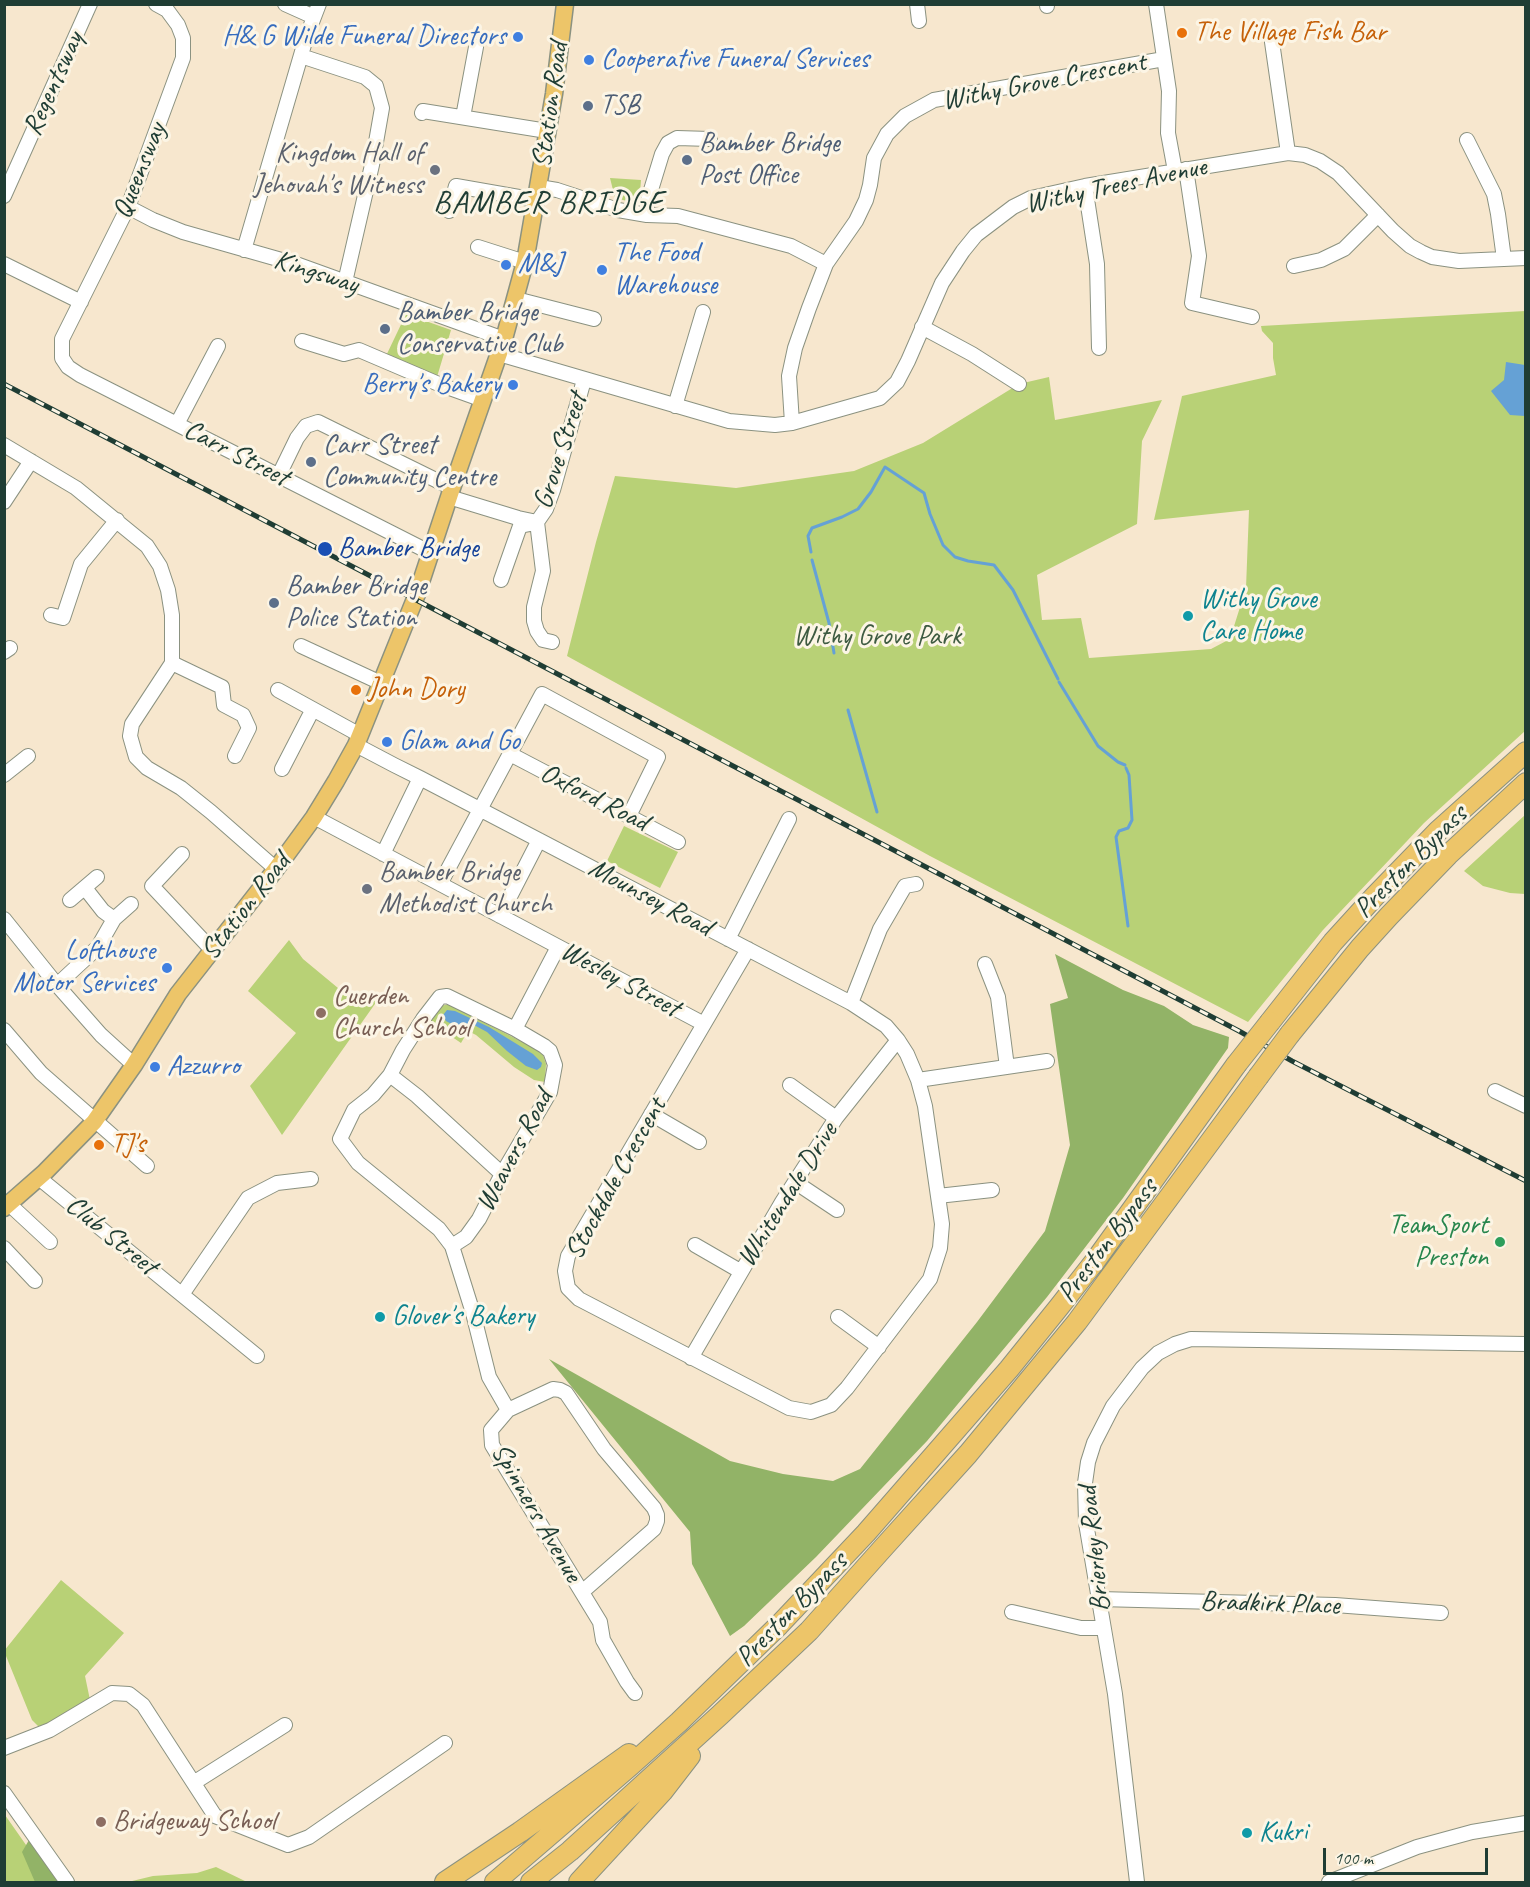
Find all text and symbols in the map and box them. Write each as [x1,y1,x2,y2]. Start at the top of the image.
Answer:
place label: The Village Fish Bar [1194,16,1386,50]
place label: H& G Wilde Funeral Directors [222,20,506,54]
marker: The Village Fish Bar [1175,26,1189,40]
street label: Regentsway [16,27,92,141]
marker: H& G Wilde Funeral Directors [511,30,525,44]
street label: Station Road [526,40,576,170]
place label: Cooperative Funeral Services [601,43,869,77]
street label: Withy Grove Crescent [939,46,1149,118]
marker: Cooperative Funeral Services [582,53,596,67]
place label: TSB [600,89,640,123]
marker: TSB [581,99,595,113]
street label: Queensway [106,118,174,224]
place label: Bamber Bridge Post Office [699,127,840,193]
place label: Kingdom Hall of Jehovah's Witness [253,137,423,203]
street label: Withy Trees Avenue [1022,150,1210,222]
marker: Bamber Bridge Post Office [680,153,694,167]
marker: Kingdom Hall of Jehovah's Witness [428,163,442,177]
district label: BAMBER BRIDGE [434,185,664,223]
place label: The Food Warehouse [614,237,717,303]
street label: Kingsway [270,244,362,302]
place label: M&J [518,248,563,282]
marker: M&J [499,258,513,272]
marker: The Food Warehouse [595,263,609,277]
place label: Bamber Bridge Conservative Club [397,296,562,362]
marker: Bamber Bridge Conservative Club [378,322,392,336]
place label: Berry's Bakery [362,368,501,402]
marker: Berry's Bakery [506,378,520,392]
street label: Grove Street [527,389,595,513]
street label: Carr Street [178,413,294,495]
place label: Carr Street Community Centre [323,429,496,495]
marker: Carr Street Community Centre [304,455,318,469]
place label: Bamber Bridge [338,532,479,566]
marker: Bamber Bridge [316,540,334,558]
place label: Bamber Bridge Police Station [286,570,427,636]
place label: Withy Grove Care Home [1200,583,1317,649]
marker: Bamber Bridge Police Station [267,596,281,610]
marker: Withy Grove Care Home [1181,609,1195,623]
park label: Withy Grove Park [793,620,961,654]
place label: John Dory [368,673,465,707]
marker: John Dory [349,683,363,697]
place label: Glam and Go [399,725,520,759]
marker: Glam and Go [380,735,394,749]
street label: Oxford Road [534,756,654,840]
street label: Preston Bypass [1347,798,1475,926]
street label: Station Road [194,847,298,967]
street label: Mounsey Road [583,852,717,944]
place label: Bamber Bridge Methodist Church [379,856,552,922]
marker: Bamber Bridge Methodist Church [360,882,374,896]
place label: Lofthouse Motor Services [13,935,155,1001]
street label: Wesley Street [555,935,685,1025]
marker: Lofthouse Motor Services [160,961,174,975]
place label: Cuerden Church School [333,980,470,1046]
marker: Cuerden Church School [314,1006,328,1020]
place label: Azzurro [167,1050,240,1084]
marker: Azzurro [148,1060,162,1074]
street label: Weavers Road [469,1085,561,1217]
street label: Stockdale Crescent [558,1092,674,1266]
street label: Whitendale Drive [730,1117,846,1273]
place label: TJ's [111,1128,145,1162]
marker: TJ's [92,1138,106,1152]
street label: Preston Bypass [1051,1172,1165,1310]
street label: Club Street [58,1189,164,1283]
place label: TeamSport Preston [1388,1209,1488,1275]
marker: TeamSport Preston [1493,1235,1507,1249]
place label: Glover's Bakery [392,1300,534,1334]
marker: Glover's Bakery [373,1310,387,1324]
street label: Spinners Avenue [483,1438,589,1588]
street label: Brierley Road [1072,1484,1118,1614]
street label: Preston Bypass [729,1546,855,1674]
street label: Bradkirk Place [1200,1585,1340,1623]
place label: Bridgeway School [113,1805,276,1839]
marker: Bridgeway School [94,1815,108,1829]
place label: Kukri [1259,1816,1307,1850]
marker: Kukri [1240,1826,1254,1840]
scale bar [1326,1836,1491,1874]
text: 100 m [1334,1847,1373,1869]

